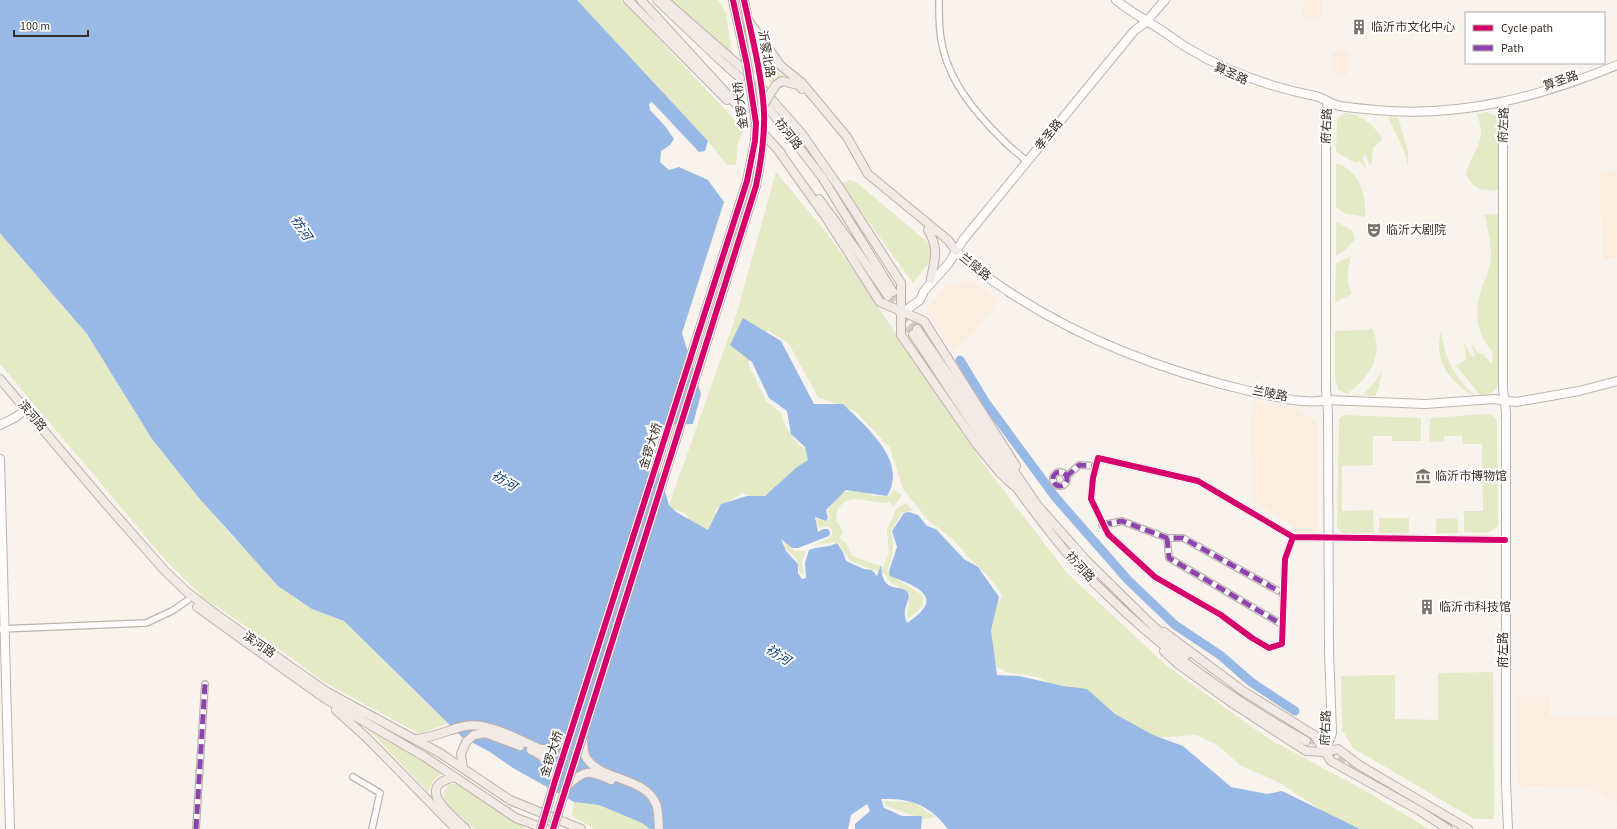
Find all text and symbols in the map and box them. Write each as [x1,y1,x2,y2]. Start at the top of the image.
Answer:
scale bar [14,12,88,38]
legend [1465,12,1605,64]
text: 100 m [20,18,50,35]
building icon: 临沂市文化中心 [1350,18,1368,36]
place label: 临沂市文化中心 [1371,19,1455,36]
text: Cycle path [1501,20,1553,37]
street label: 沂蒙北路 [753,29,779,79]
text: Path [1501,40,1524,57]
street label: 算圣路 [1211,59,1251,89]
street label: 算圣路 [1541,67,1581,95]
street label: 金锣大桥 [730,80,752,130]
street label: 府左路 [1495,107,1513,143]
street label: 府右路 [1318,108,1336,144]
street label: 祊河路 [770,115,806,153]
street label: 孝圣路 [1031,116,1067,154]
water label: 祊河 [286,212,317,246]
theatre icon: 临沂大剧院 [1365,221,1383,239]
place label: 临沂大剧院 [1386,222,1446,239]
street label: 兰陵路 [956,249,994,285]
street label: 兰陵路 [1251,382,1289,406]
street label: 滨河路 [14,397,50,435]
street label: 金锣大桥 [635,421,667,471]
water label: 祊河 [488,466,522,497]
museum icon: 临沂市博物馆 [1414,467,1432,485]
place label: 临沂市博物馆 [1435,468,1507,485]
street label: 祊河路 [1062,548,1098,586]
building icon: 临沂市科技馆 [1418,598,1436,616]
place label: 临沂市科技馆 [1439,599,1511,616]
street label: 滨河路 [239,628,279,662]
street label: 府左路 [1495,632,1512,668]
water label: 祊河 [762,640,796,671]
street label: 府右路 [1317,710,1335,746]
street label: 金锣大桥 [536,729,568,779]

